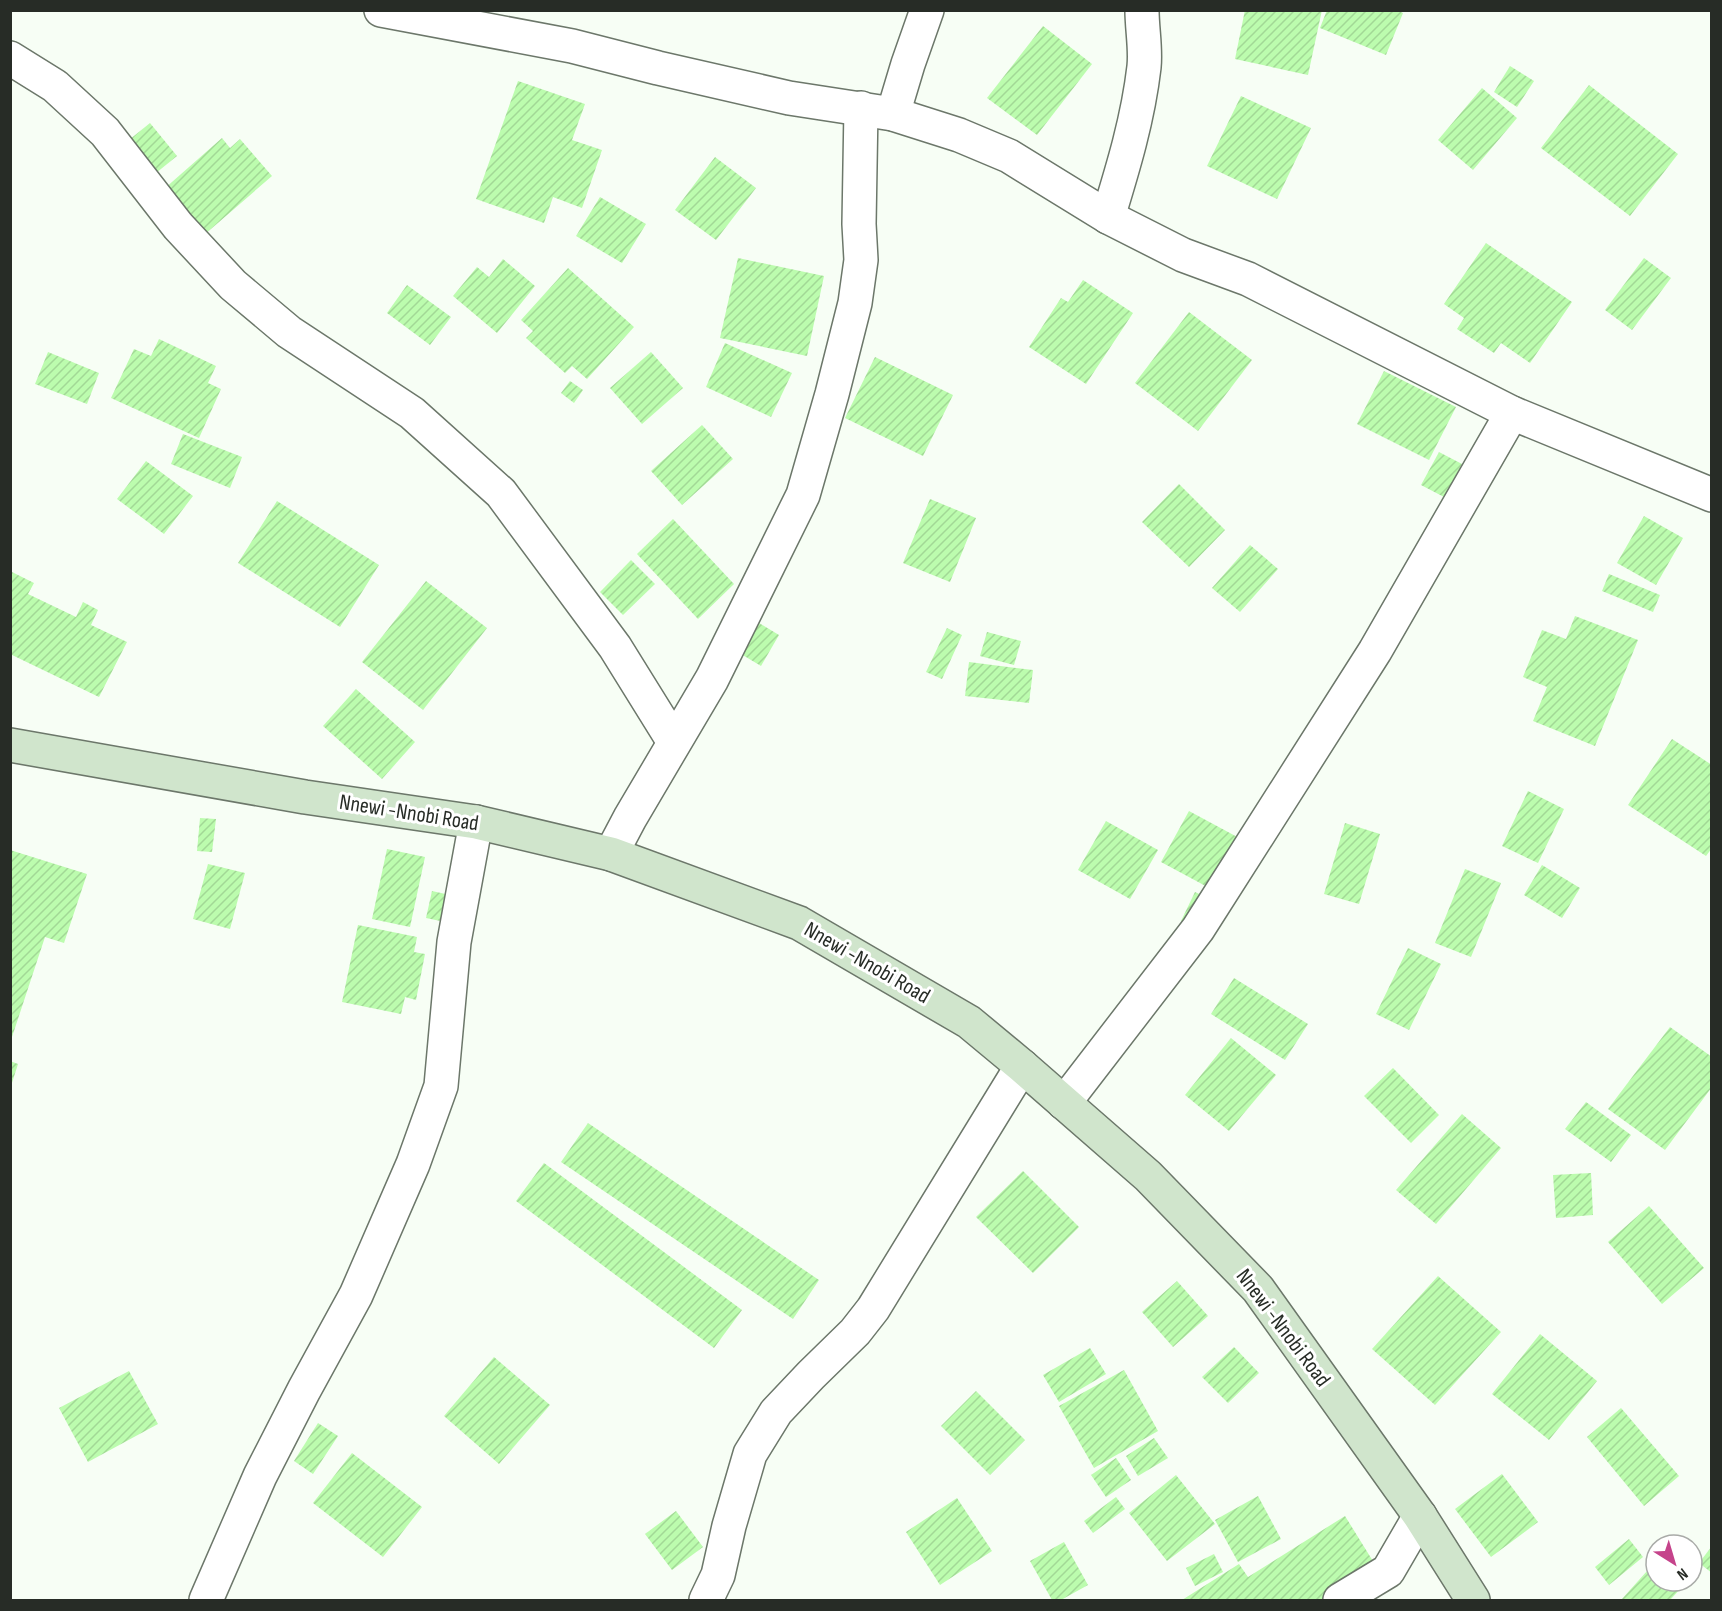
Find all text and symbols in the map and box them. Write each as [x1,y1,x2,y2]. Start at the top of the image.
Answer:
street label: Nnewi -Nnobi Road [337,789,481,837]
street label: Nnewi -Nnobi Road [799,916,935,1010]
street label: Nnewi -Nnobi Road [1230,1264,1336,1392]
north arrow [1644,1533,1704,1593]
text: N [1673,1564,1691,1584]

